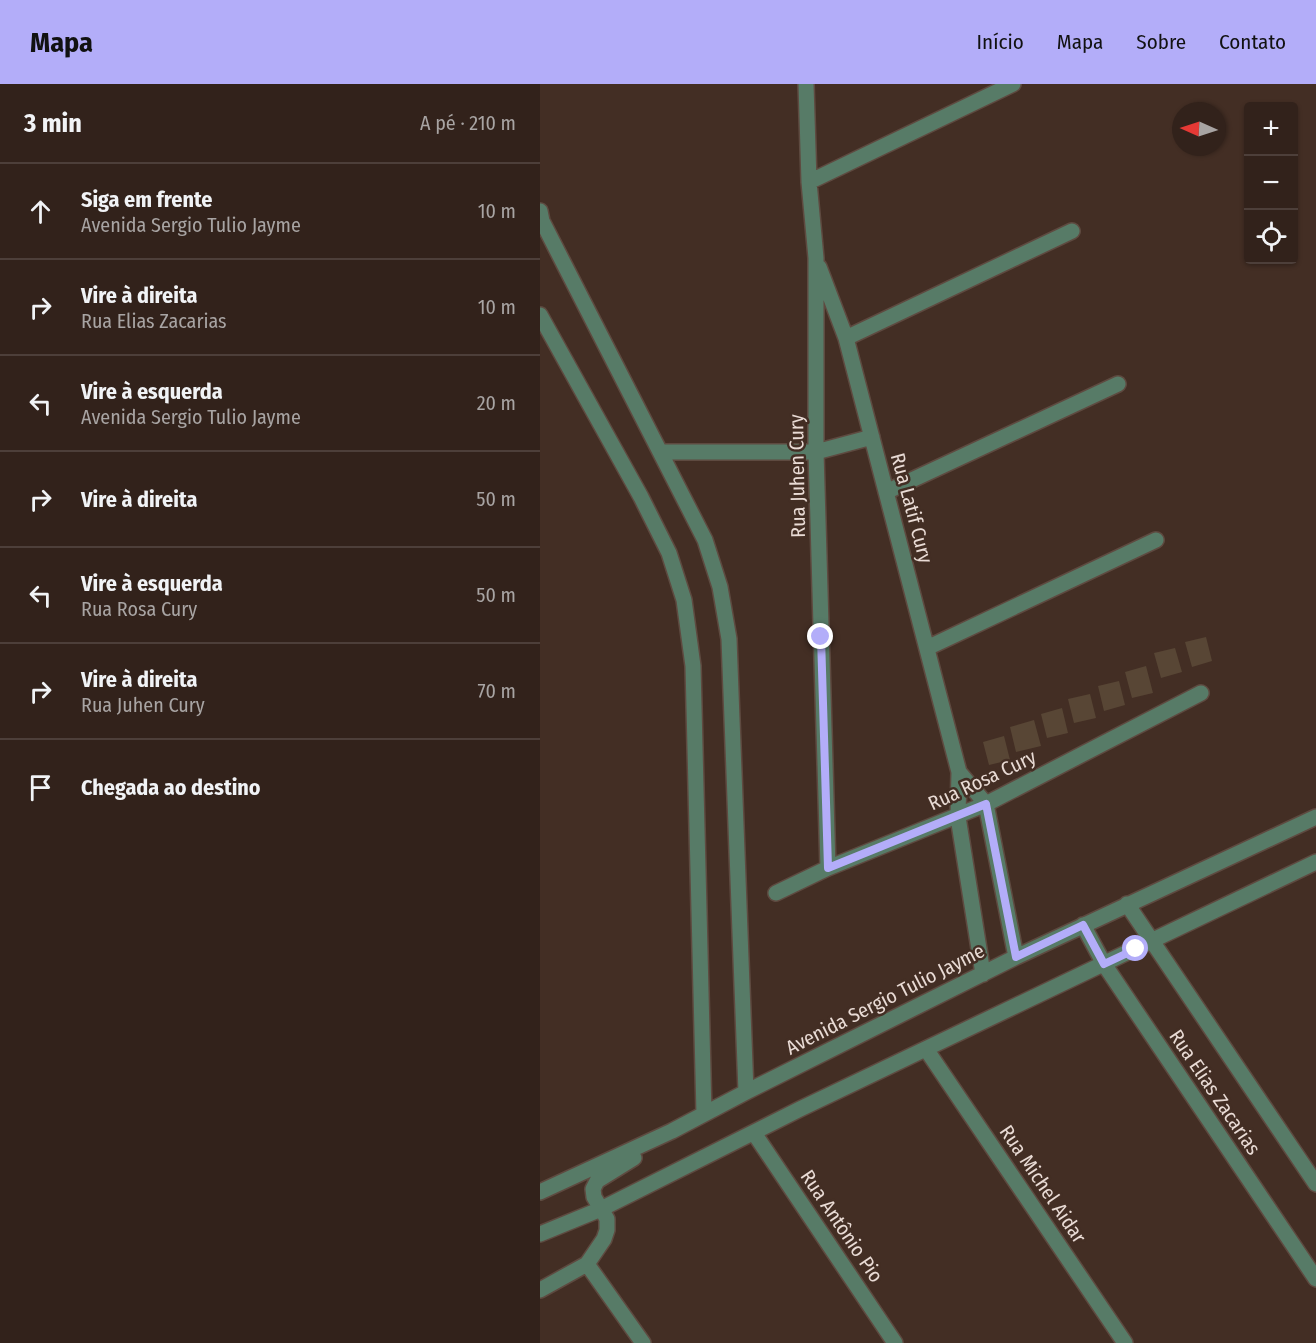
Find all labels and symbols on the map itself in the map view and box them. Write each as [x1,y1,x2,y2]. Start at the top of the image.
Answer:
north arrow [1172,102,1226,156]
street label: Rua Juhen Cury [784,414,810,538]
street label: Rua Latif Cury [886,450,938,566]
route end [807,623,833,649]
street label: Rua Rosa Cury [924,745,1040,815]
route start [1122,935,1148,961]
street label: Avenida Sergio Tulio Jayme [782,938,988,1060]
street label: Rua Elias Zacarias [1164,1025,1266,1159]
street label: Rua Michel Aidar [995,1120,1091,1248]
street label: Rua Antônio Pio [796,1165,888,1287]

